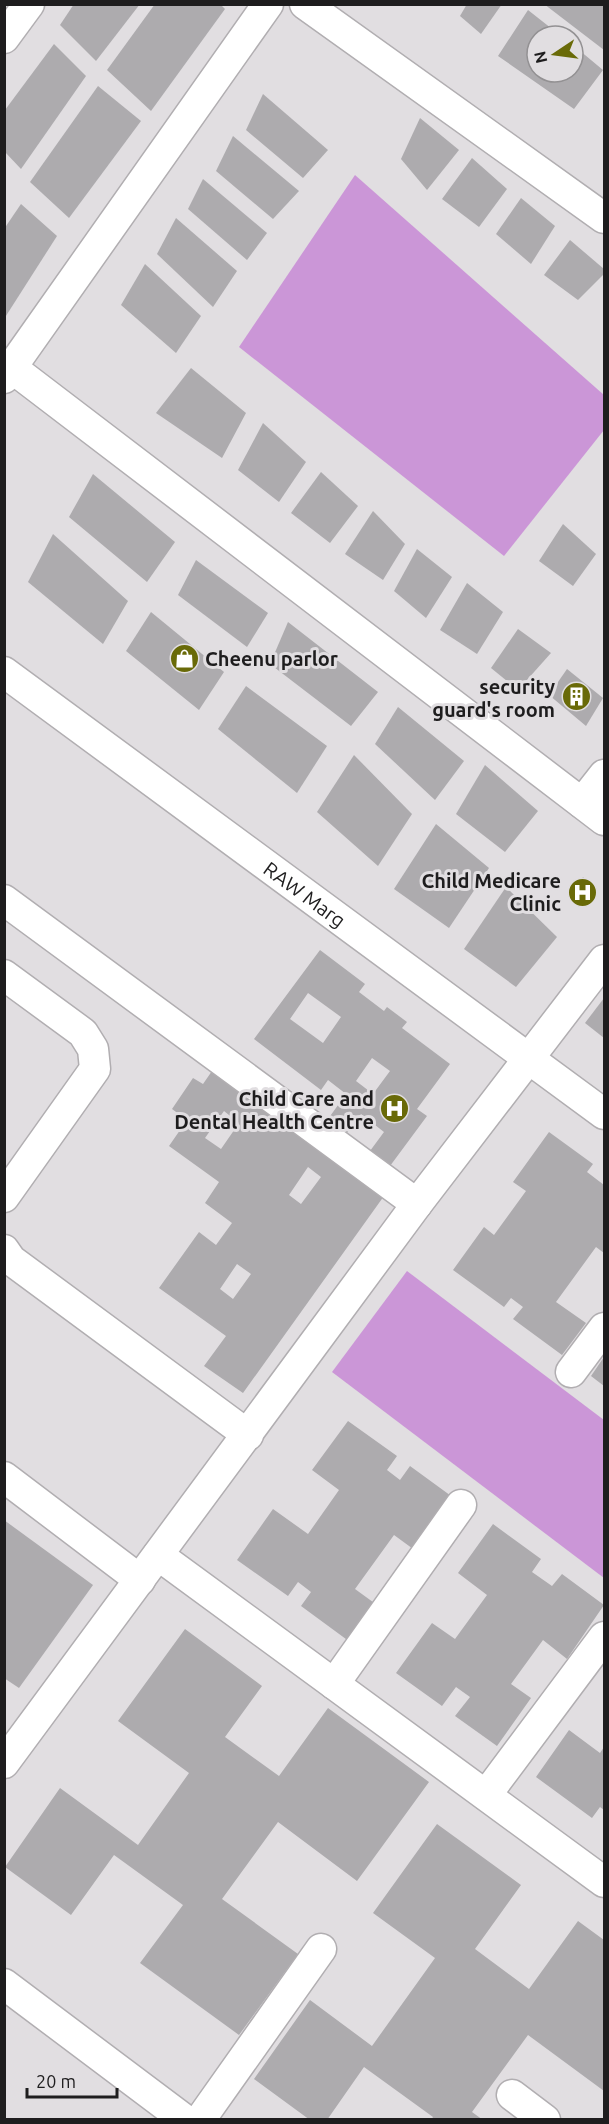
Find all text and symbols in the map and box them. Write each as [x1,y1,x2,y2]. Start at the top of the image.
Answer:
north arrow [525,24,585,84]
text: N [530,50,550,65]
shop icon: Cheenu parlor [168,642,200,674]
place label: Cheenu parlor [205,647,339,670]
place label: security guard's room [432,675,555,721]
building icon: security guard's room [560,681,592,713]
street label: RAW Marg [260,856,350,931]
place label: Child Medicare Clinic [421,869,561,915]
hospital icon: Child Medicare Clinic [566,876,598,908]
place label: Child Care and Dental Health Centre [174,1087,374,1133]
hospital icon: Child Care and Dental Health Centre [379,1093,411,1125]
scale bar [27,2061,117,2099]
text: 20 m [36,2071,76,2091]

